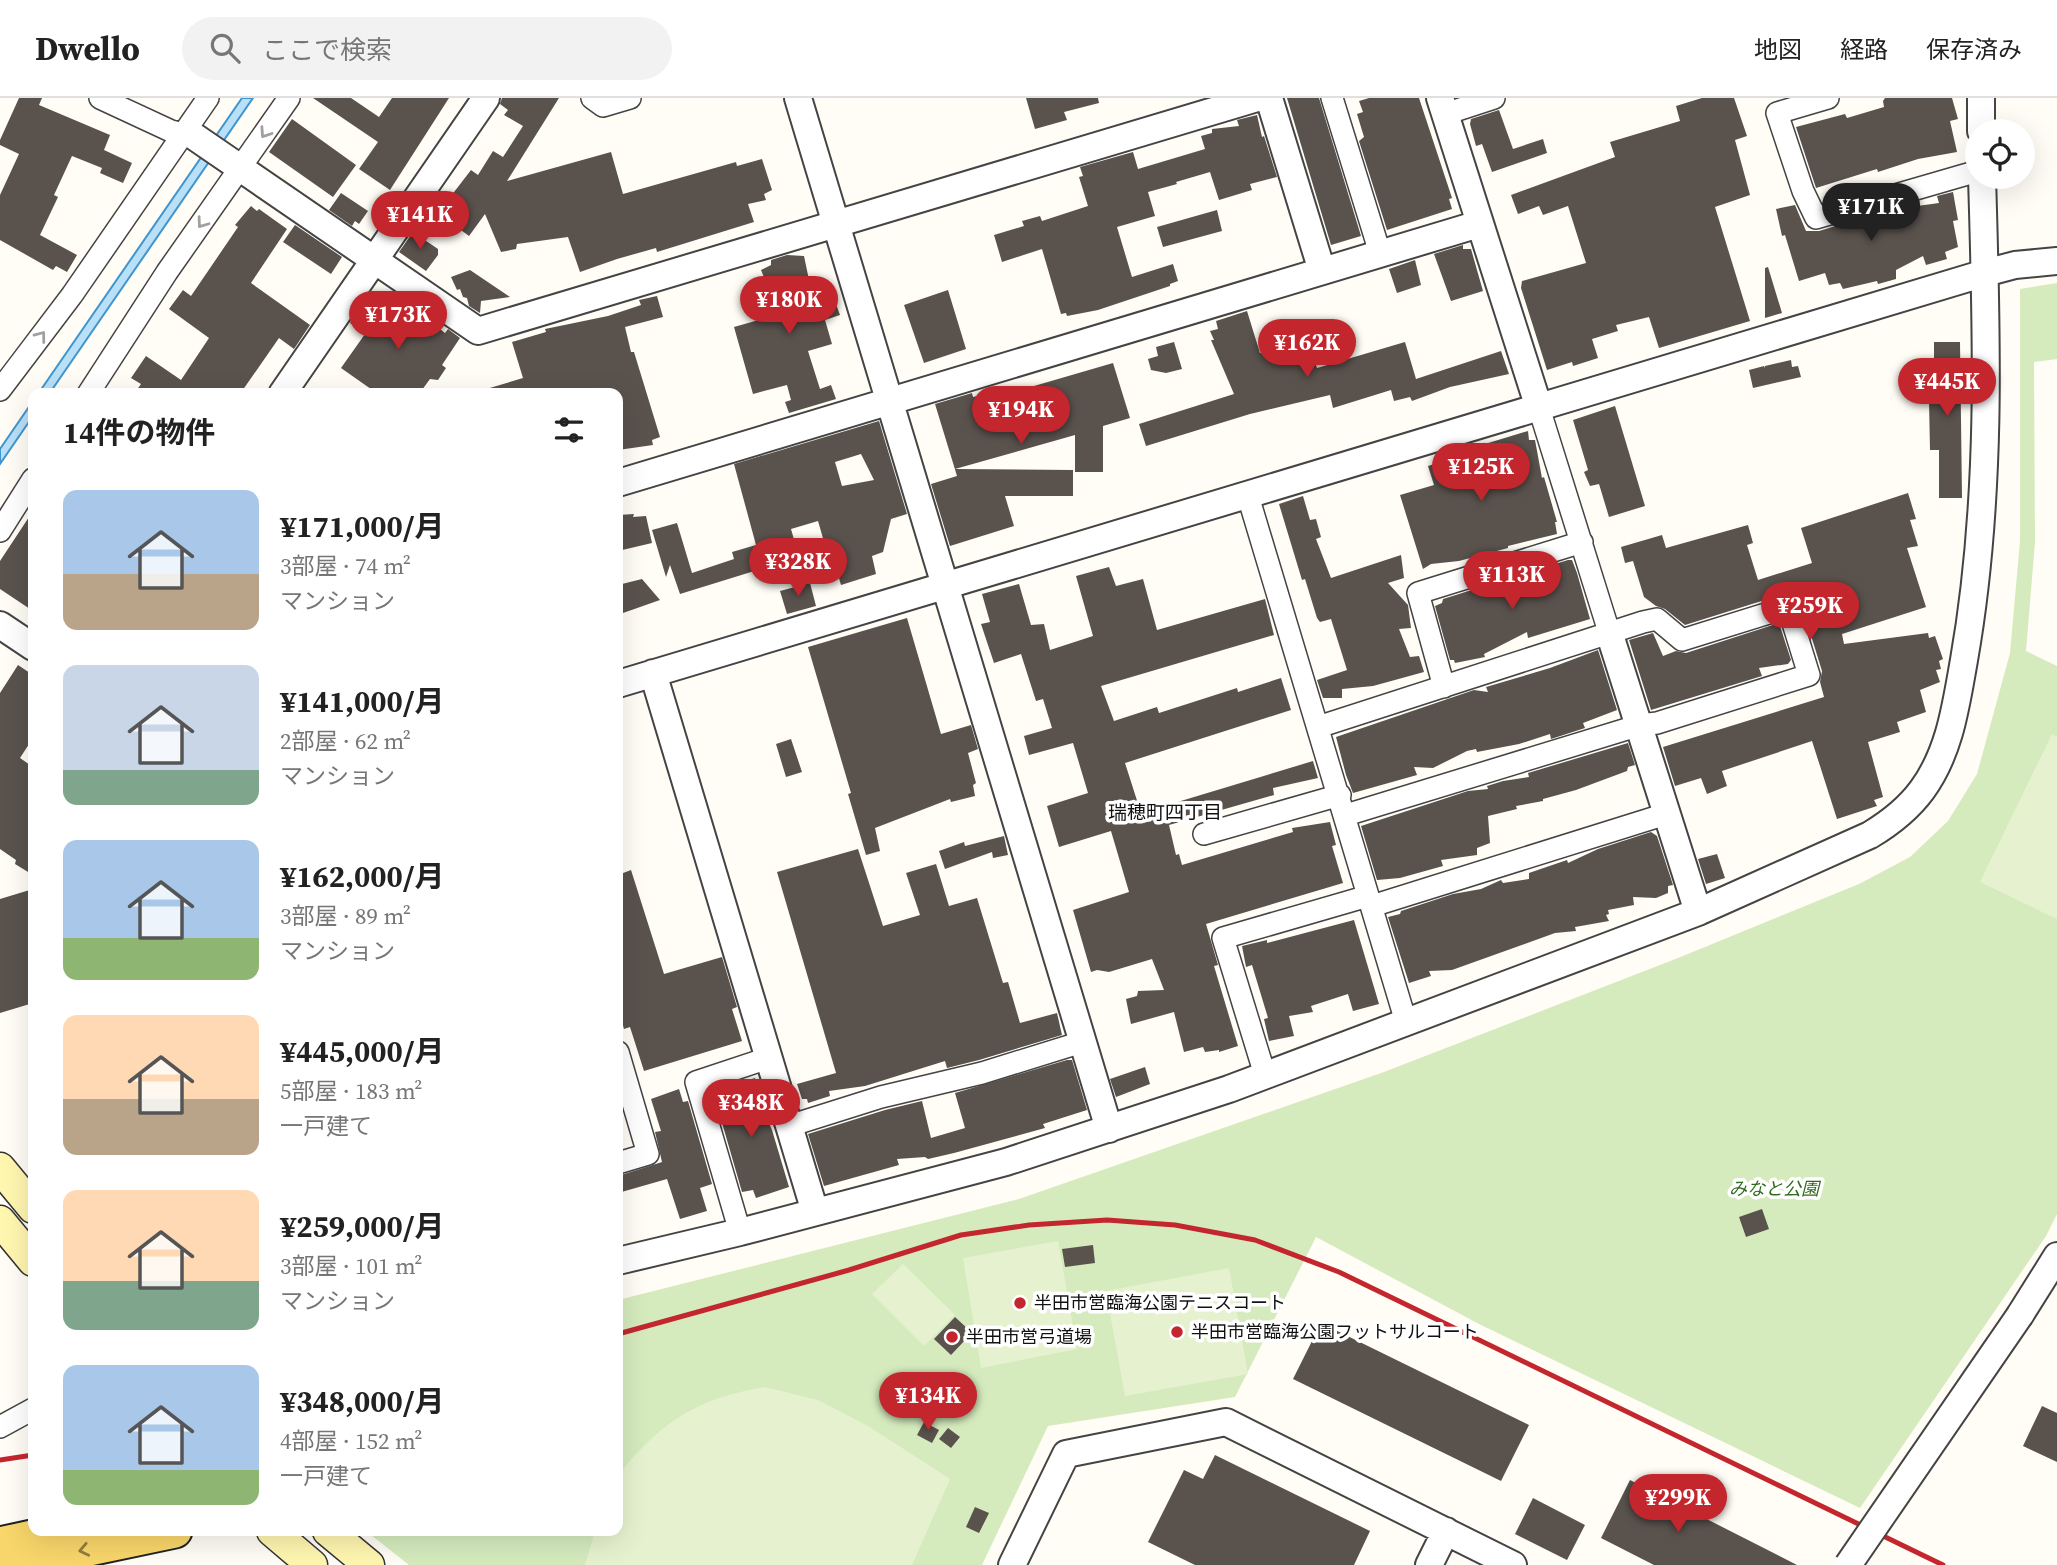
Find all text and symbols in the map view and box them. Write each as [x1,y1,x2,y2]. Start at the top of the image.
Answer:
search box [182,17,672,80]
text: Dwello [35,26,140,71]
icon: search [206,29,244,67]
text: ここで検索 [262,32,392,68]
text: 地図 [1754,33,1802,66]
text: 経路 [1840,33,1888,66]
text: 保存済み [1926,33,2022,66]
map controls [1965,119,2035,189]
button: locate [1965,119,2035,189]
one-way arrow [261,125,273,138]
pin: ¥171K [1822,184,1920,243]
text: ¥171K [1838,190,1904,222]
pin: ¥141K [371,192,469,251]
text: ¥141K [387,198,453,230]
one-way arrow [197,215,210,228]
pin: ¥180K [740,276,838,336]
text: ¥180K [756,283,822,315]
pin: ¥173K [349,292,447,351]
text: ¥173K [365,298,431,330]
pin: ¥162K [1258,320,1356,379]
text: ¥162K [1274,326,1340,358]
one-way arrow [33,331,45,344]
pin: ¥445K [1898,358,1996,418]
text: ¥445K [1914,365,1980,397]
pin: ¥194K [972,386,1070,446]
text: ¥194K [988,393,1054,425]
icon: filters [550,411,588,449]
text: 14件の物件 [63,412,216,453]
pin: ¥125K [1432,444,1530,503]
text: ¥125K [1448,450,1514,482]
text: ¥171,000/月 [280,506,444,547]
icon: home [119,518,203,602]
pin: ¥328K [749,538,847,598]
text: ¥328K [765,545,831,577]
text: 3部屋 · 74 m² [280,550,411,582]
pin: ¥113K [1463,552,1561,611]
text: ¥113K [1479,558,1545,590]
pin: ¥259K [1761,582,1859,642]
text: マンション [280,585,395,617]
text: ¥259K [1777,589,1843,621]
text: ¥141,000/月 [280,681,444,722]
icon: home [119,693,203,777]
text: 2部屋 · 62 m² [280,725,411,757]
text: マンション [280,760,395,792]
district label: 瑞穂町四丁目 [1108,799,1222,825]
text: ¥162,000/月 [280,856,444,897]
icon: home [119,868,203,952]
text: 3部屋 · 89 m² [280,900,411,932]
text: マンション [280,935,395,967]
text: ¥445,000/月 [280,1031,444,1072]
icon: home [119,1043,203,1127]
text: 5部屋 · 183 m² [280,1075,423,1107]
pin: ¥348K [702,1080,800,1139]
text: ¥348K [718,1086,784,1118]
text: 一戸建て [280,1110,372,1142]
park label: みなと公園 [1729,1176,1822,1201]
text: ¥259,000/月 [280,1206,444,1247]
icon: home [119,1218,203,1302]
text: 3部屋 · 101 m² [280,1250,423,1282]
text: マンション [280,1285,395,1317]
place label: 半田市営臨海公園テニスコート [1034,1290,1286,1315]
marker: 半田市営臨海公園テニスコート [1012,1295,1028,1311]
place label: 半田市営臨海公園フットサルコート [1191,1319,1479,1344]
place label: 半田市営弓道場 [966,1324,1092,1349]
marker: 半田市営臨海公園フットサルコート [1169,1324,1185,1340]
marker: 半田市営弓道場 [944,1329,960,1345]
pin: ¥134K [879,1372,977,1432]
text: ¥134K [895,1379,961,1411]
text: ¥348,000/月 [280,1381,444,1422]
icon: home [119,1393,203,1477]
text: 4部屋 · 152 m² [280,1425,423,1457]
text: 一戸建て [280,1460,372,1492]
pin: ¥299K [1629,1474,1727,1534]
text: ¥299K [1645,1481,1711,1513]
one-way arrow [78,1542,90,1557]

